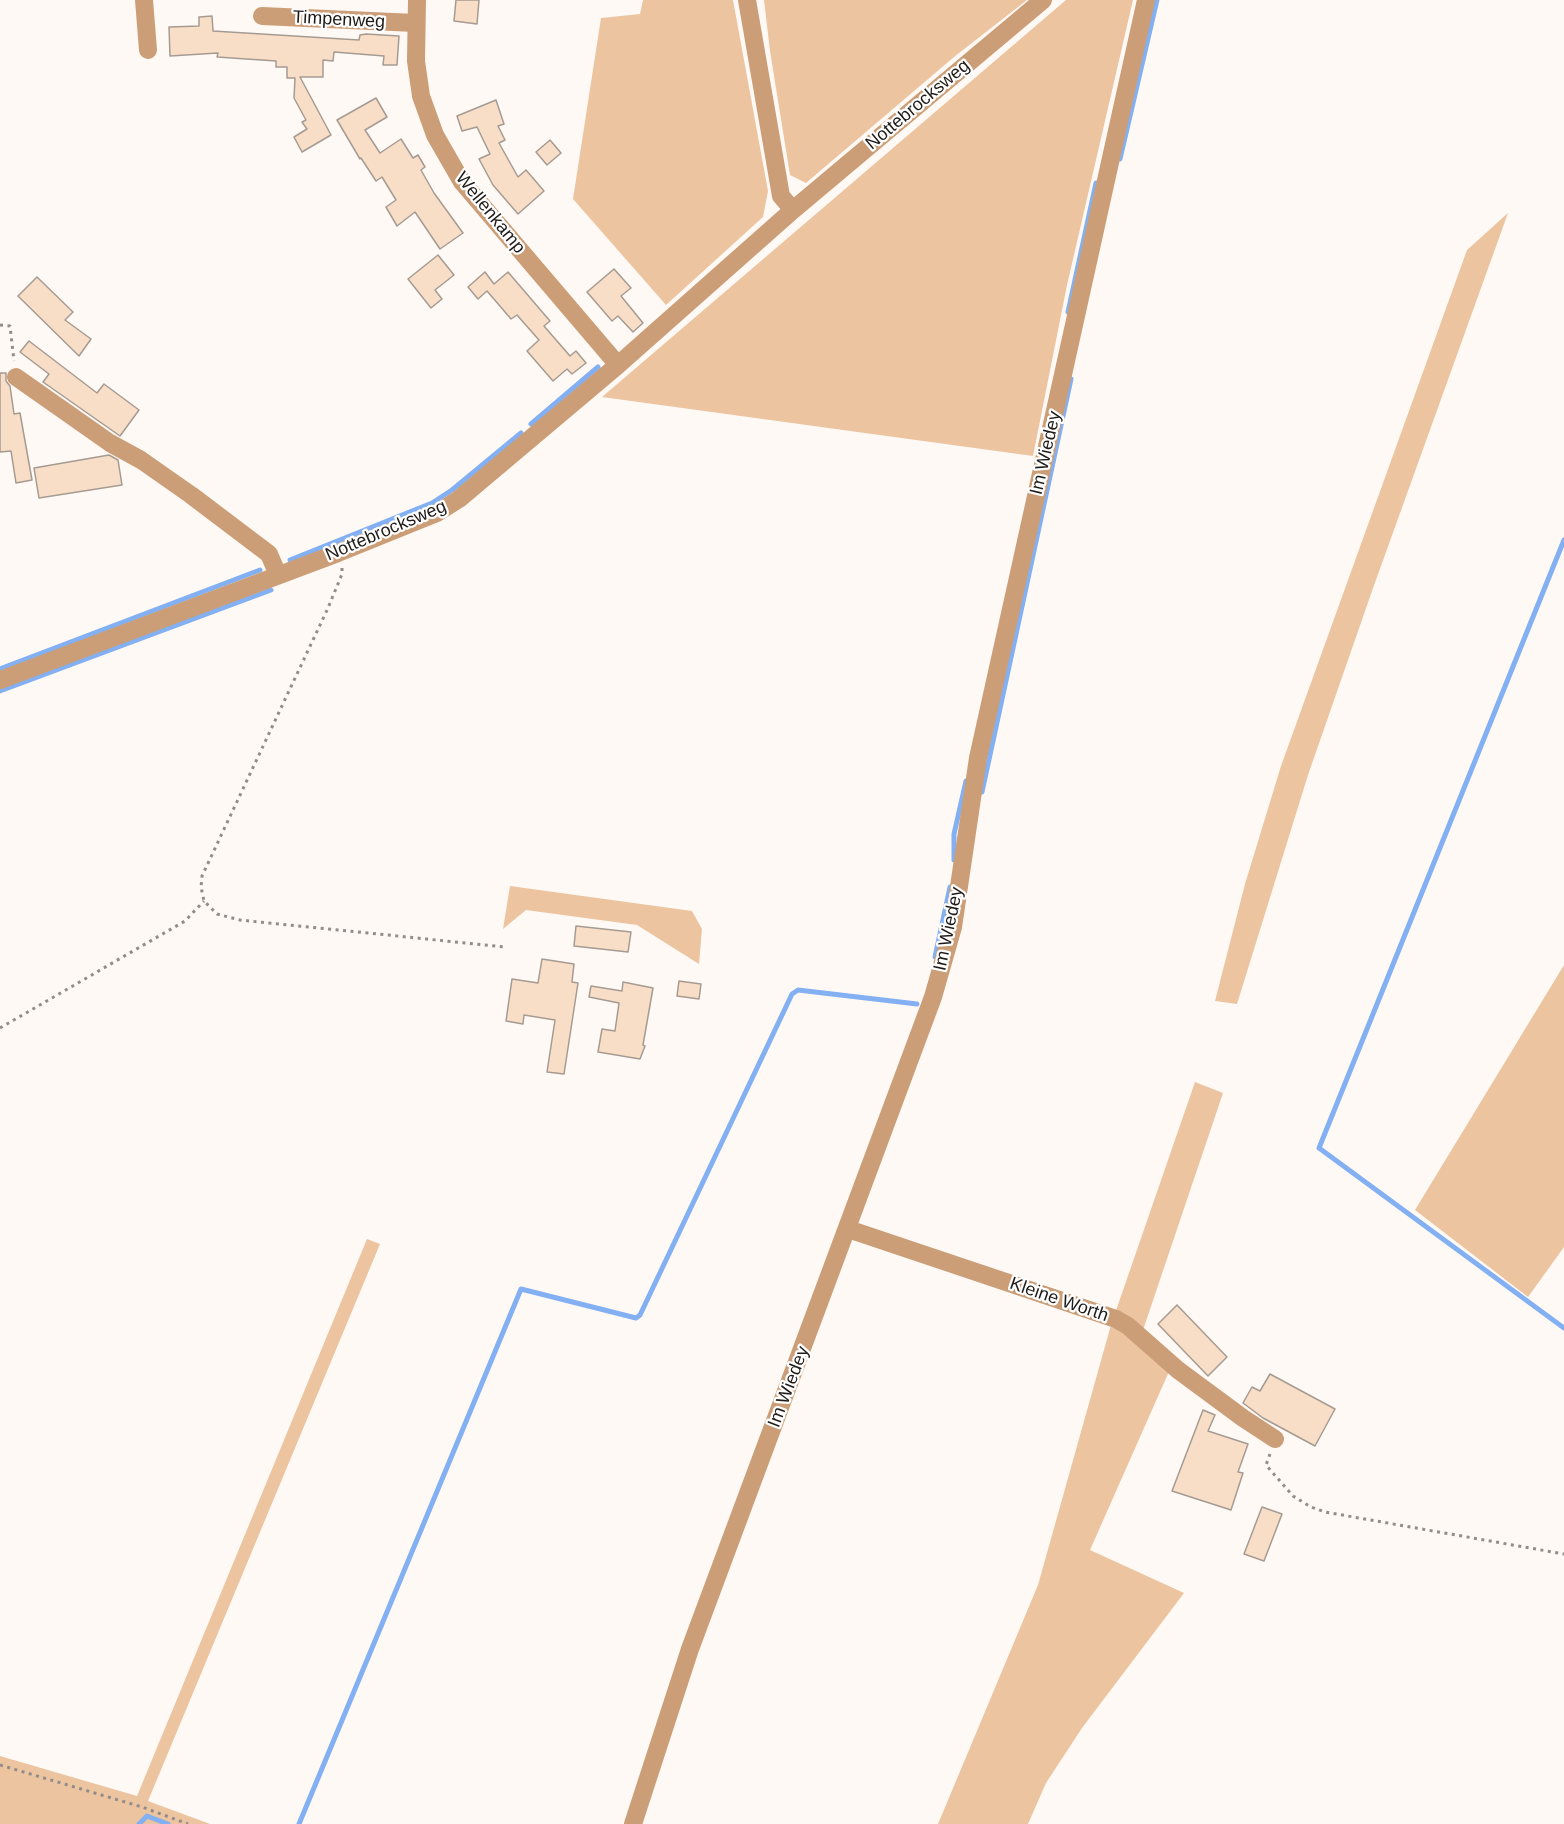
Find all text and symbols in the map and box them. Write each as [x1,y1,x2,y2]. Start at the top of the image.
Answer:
street label: Timpenweg [292,7,386,33]
street label: Nottebrocksweg [862,55,974,155]
street label: Wellenkamp [451,168,529,258]
street label: Im Wiedey [1026,409,1066,497]
street label: Nottebrocksweg [322,496,450,566]
street label: Im Wiedey [930,885,968,973]
street label: Kleine Worth [1007,1273,1111,1327]
street label: Im Wiedey [764,1343,814,1431]

